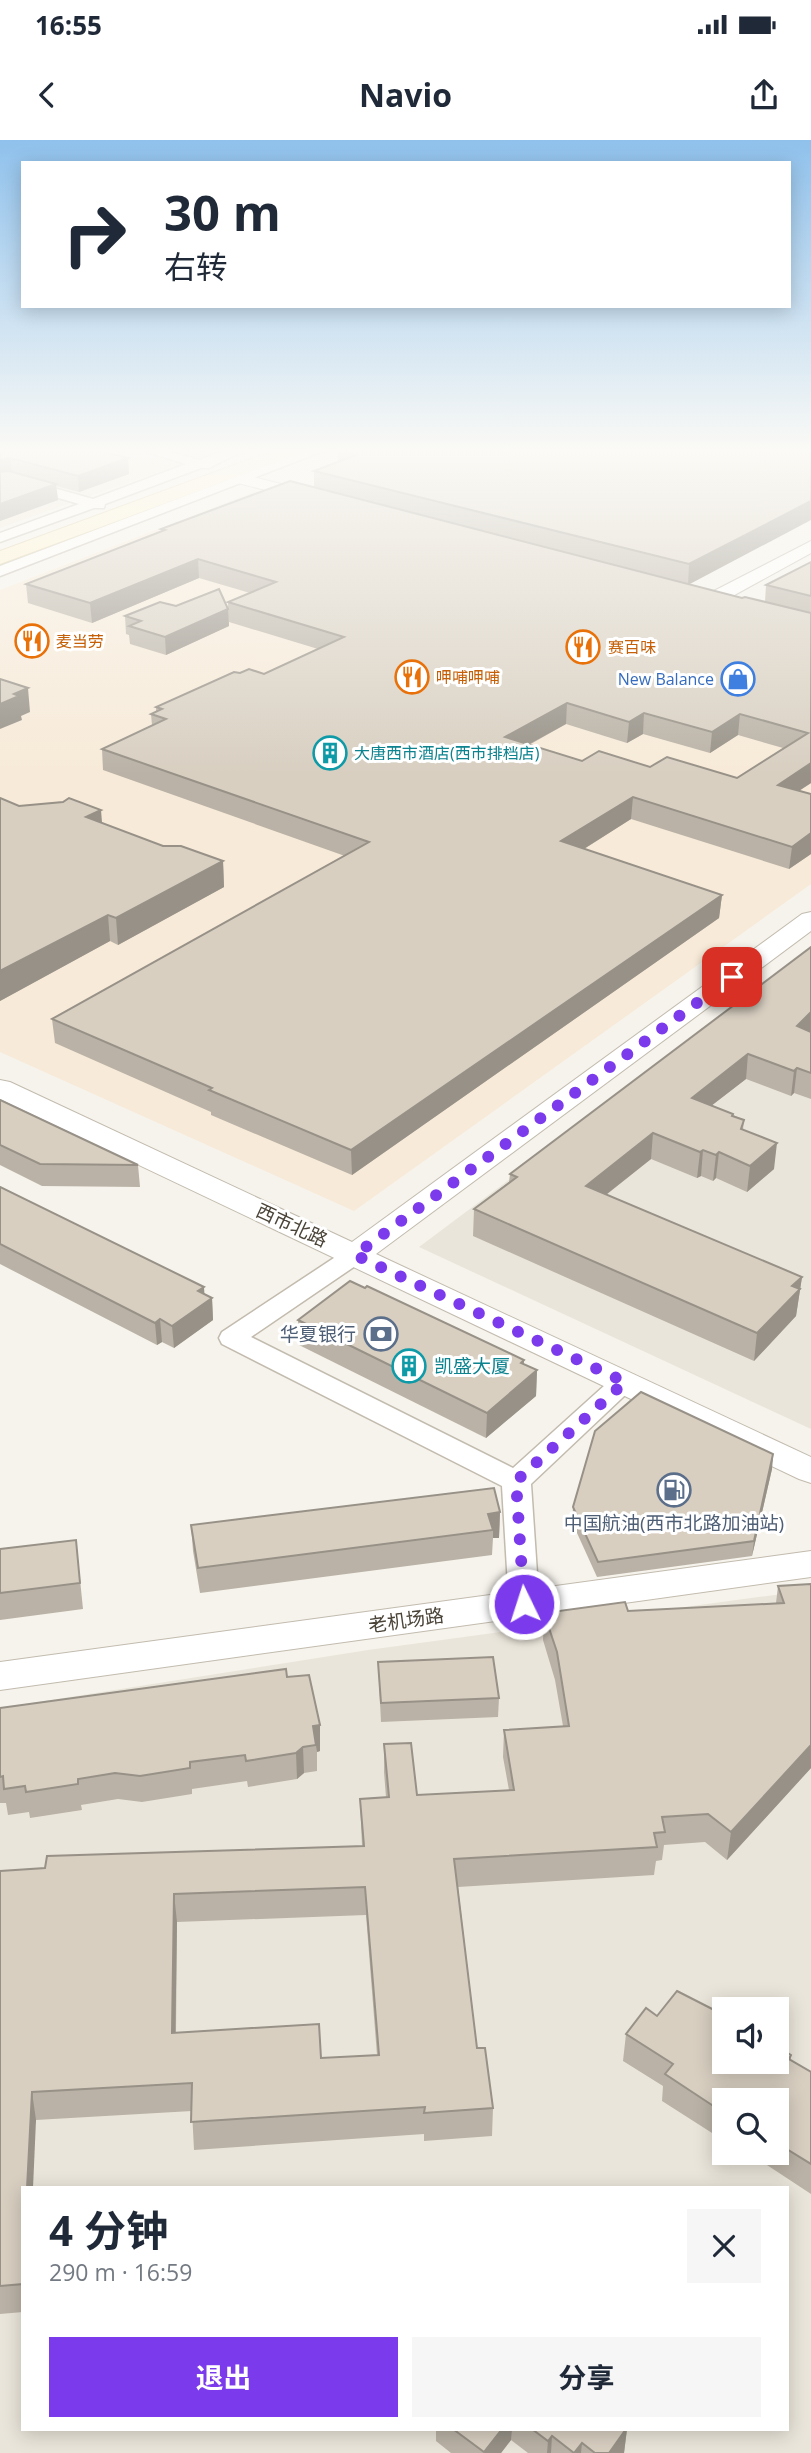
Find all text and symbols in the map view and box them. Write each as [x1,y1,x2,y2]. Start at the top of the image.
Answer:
text: 16:55 [35,7,102,43]
text: Navio [359,73,452,116]
icon: back [28,76,66,114]
icon: share [745,76,783,114]
text: 30 m [164,179,281,245]
icon: right [49,189,140,280]
text: 右转 [164,245,228,288]
restaurant icon: 麦当劳 [13,622,51,660]
restaurant icon: 赛百味 [564,628,602,666]
place label: 麦当劳 [56,630,104,652]
place label: 赛百味 [608,636,656,658]
restaurant icon: 呷哺呷哺 [393,658,431,696]
shop icon: New Balance [719,660,757,698]
place label: 呷哺呷哺 [436,666,500,688]
place label: New Balance [618,668,714,690]
building icon: 大唐西市酒店(西市排档店) [311,734,349,772]
place label: 大唐西市酒店(西市排档店) [354,742,540,764]
pin [702,947,762,1007]
icon: arrive [713,958,751,996]
street label: 西市北路 [252,1197,332,1253]
bank icon: 华夏银行 [362,1315,400,1353]
place label: 华夏银行 [280,1321,356,1347]
building icon: 凯盛大厦 [390,1347,428,1385]
place label: 凯盛大厦 [434,1353,510,1379]
fuel station icon: 中国航油(西市北路加油站) [655,1471,693,1509]
place label: 中国航油(西市北路加油站) [564,1510,784,1536]
position arrow [487,1567,561,1641]
street label: 老机场路 [367,1602,445,1638]
map controls [712,1997,789,2165]
button: sound [712,1997,789,2074]
button: search [712,2088,789,2165]
text: 4 分钟 [49,2201,168,2258]
button: close [687,2209,761,2283]
text: 290 m · 16:59 [49,2256,192,2288]
button: 退出 [49,2337,398,2417]
button: 分享 [412,2337,761,2417]

